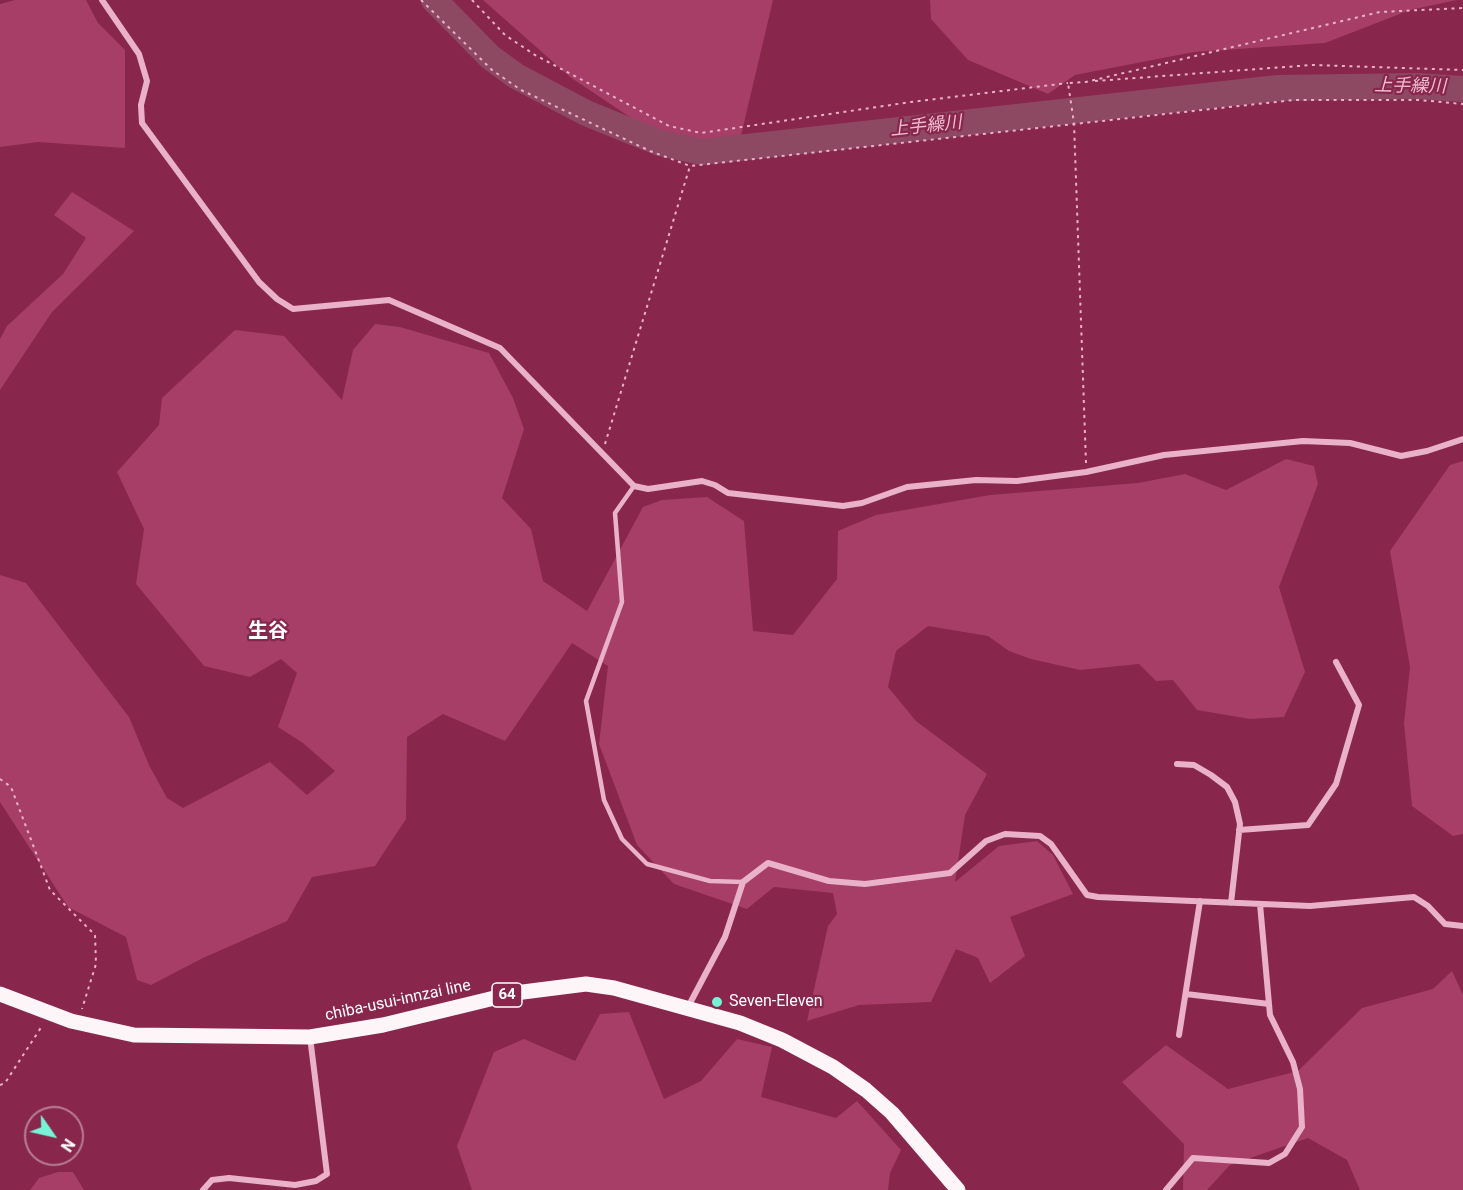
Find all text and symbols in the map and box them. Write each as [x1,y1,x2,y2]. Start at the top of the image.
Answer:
water label: 上手繰川 [1374,76,1446,98]
water label: 上手繰川 [889,112,963,142]
district label: 生谷 [248,620,288,644]
street label: chiba-usui-innzai line [323,976,473,1026]
road number: 64 [492,983,522,1007]
place label: Seven-Eleven [729,992,823,1012]
marker: Seven-Eleven [710,995,724,1009]
north arrow [24,1106,84,1166]
text: N [57,1135,79,1155]

